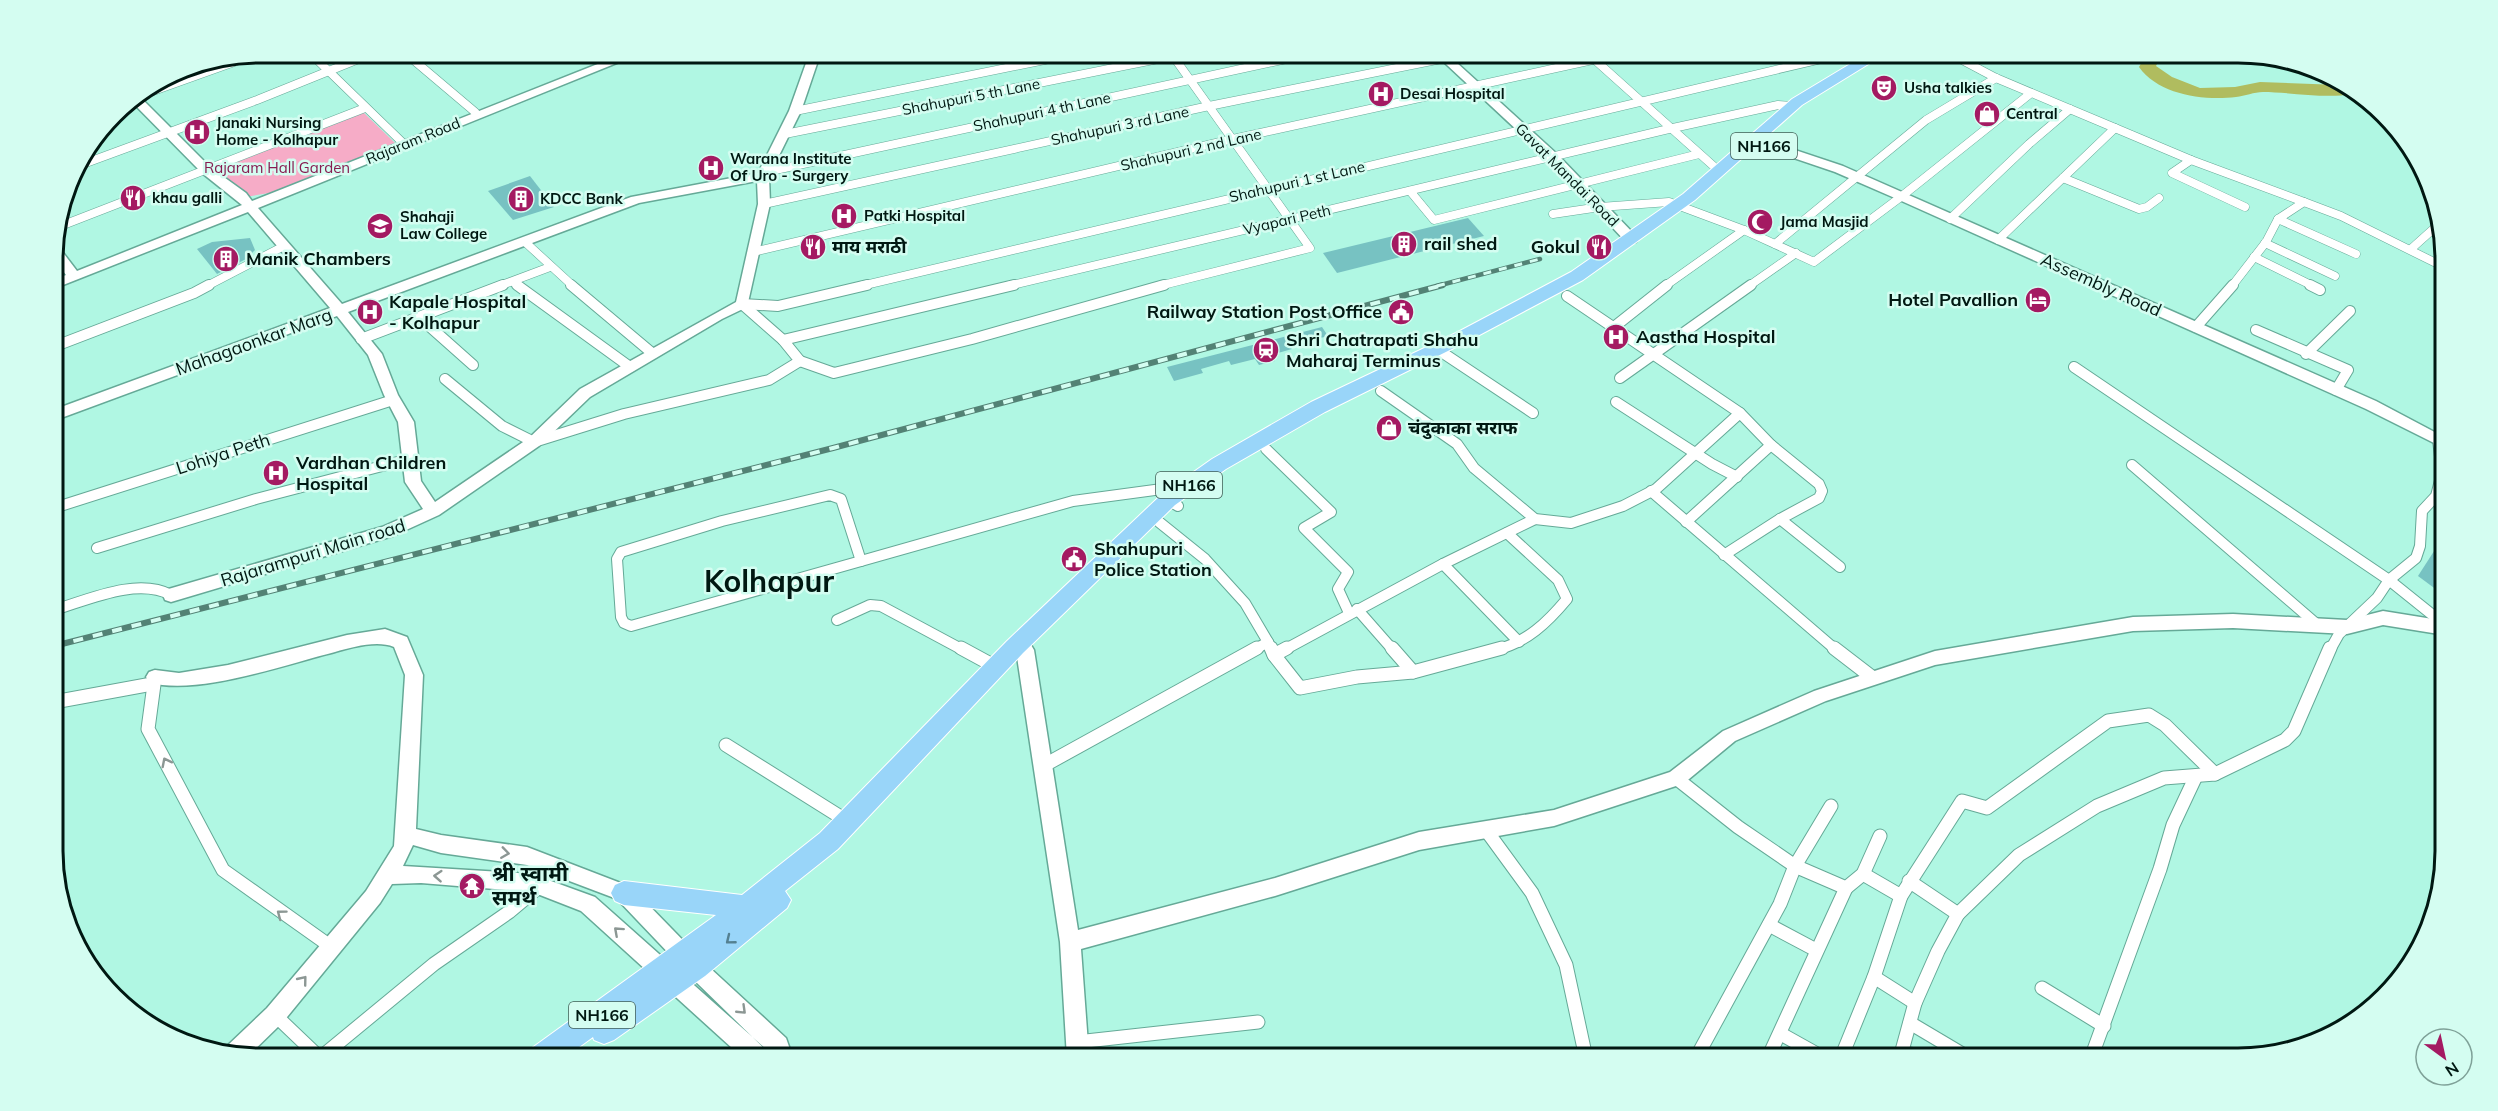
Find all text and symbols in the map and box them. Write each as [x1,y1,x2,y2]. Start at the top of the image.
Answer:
theatre icon: Usha talkies [1869,73,1899,103]
street label: Shahupuri 5 th Lane [900,74,1042,119]
place label: Usha talkies [1904,78,1992,97]
hospital icon: Desai Hospital [1366,79,1396,109]
place label: Desai Hospital [1400,84,1505,103]
street label: Shahupuri 4 th Lane [971,88,1112,135]
shop icon: Central [1972,99,2002,129]
street label: Shahupuri 3 rd Lane [1049,102,1191,149]
place label: Central [2006,104,2058,123]
place label: Janaki Nursing Home - Kolhapur [216,113,338,149]
street label: Rajaram Road [363,113,463,168]
hospital icon: Janaki Nursing Home - Kolhapur [182,117,212,147]
street label: Gavat Mandai Road [1512,119,1623,230]
street label: Shahupuri 2 nd Lane [1119,124,1263,175]
road number: NH166 [1731,133,1797,159]
place label: Warana Institute Of Uro - Surgery [730,149,852,185]
hospital icon: Warana Institute Of Uro - Surgery [696,153,726,183]
street label: Shahupuri 1 st Lane [1227,157,1367,206]
park label: Rajaram Hall Garden [204,158,350,177]
restaurant icon: khau galli [118,183,148,213]
building icon: KDCC Bank [506,184,536,214]
place label: khau galli [152,188,222,207]
place label: KDCC Bank [540,189,623,208]
street label: Vyapari Peth [1241,200,1333,239]
hospital icon: Patki Hospital [829,201,859,231]
place label: Patki Hospital [864,206,965,225]
place label: Shahaji Law College [400,207,487,243]
mosque icon: Jama Masjid [1745,207,1775,237]
school or university icon: Shahaji Law College [365,211,395,241]
place label: Jama Masjid [1780,212,1869,231]
building icon: rail shed [1389,229,1419,259]
restaurant icon: माय मराठी [798,232,828,262]
place label: rail shed [1424,232,1497,255]
restaurant icon: Gokul [1584,232,1614,262]
place label: माय मराठी [832,235,907,258]
place label: Gokul [1531,235,1580,258]
building icon: Manik Chambers [211,244,241,274]
place label: Manik Chambers [246,247,391,270]
street label: Assembly Road [2037,248,2165,321]
hotel icon: Hotel Pavallion [2023,285,2053,315]
place label: Hotel Pavallion [1888,288,2018,311]
place label: Kapale Hospital - Kolhapur [389,290,526,334]
hospital icon: Kapale Hospital - Kolhapur [355,297,385,327]
public building icon: Railway Station Post Office [1386,297,1416,327]
place label: Railway Station Post Office [1147,300,1382,323]
street label: Mahagaonkar Marg [172,303,335,381]
hospital icon: Aastha Hospital [1601,322,1631,352]
place label: Aastha Hospital [1636,325,1776,348]
place label: Shri Chatrapati Shahu Maharaj Terminus [1286,328,1478,372]
station icon: Shri Chatrapati Shahu Maharaj Terminus [1251,335,1281,365]
shop icon: चंदुकाका सराफ [1374,413,1404,443]
place label: चंदुकाका सराफ [1408,416,1518,440]
street label: Lohiya Peth [173,427,273,480]
place label: Vardhan Children Hospital [295,451,446,495]
hospital icon: Vardhan Children Hospital [261,458,291,488]
road number: NH166 [1156,472,1222,498]
street label: Rajarampuri Main road [218,513,408,592]
place label: Shahupuri Police Station [1094,537,1212,581]
public building icon: Shahupuri Police Station [1059,544,1089,574]
district label: Kolhapur [704,562,834,600]
one-way arrow [162,758,173,769]
one-way arrow [500,847,509,859]
place label: श्री स्वामी समर्थ [492,860,569,910]
one-way arrow [433,870,442,883]
temple icon: श्री स्वामी समर्थ [457,871,487,901]
one-way arrow [277,910,288,921]
one-way arrow [615,927,625,938]
one-way arrow [726,933,737,944]
one-way arrow [296,975,307,986]
road number: NH166 [569,1002,635,1028]
one-way arrow [734,1003,745,1014]
north arrow [2414,1027,2474,1087]
text: N [2442,1058,2463,1081]

